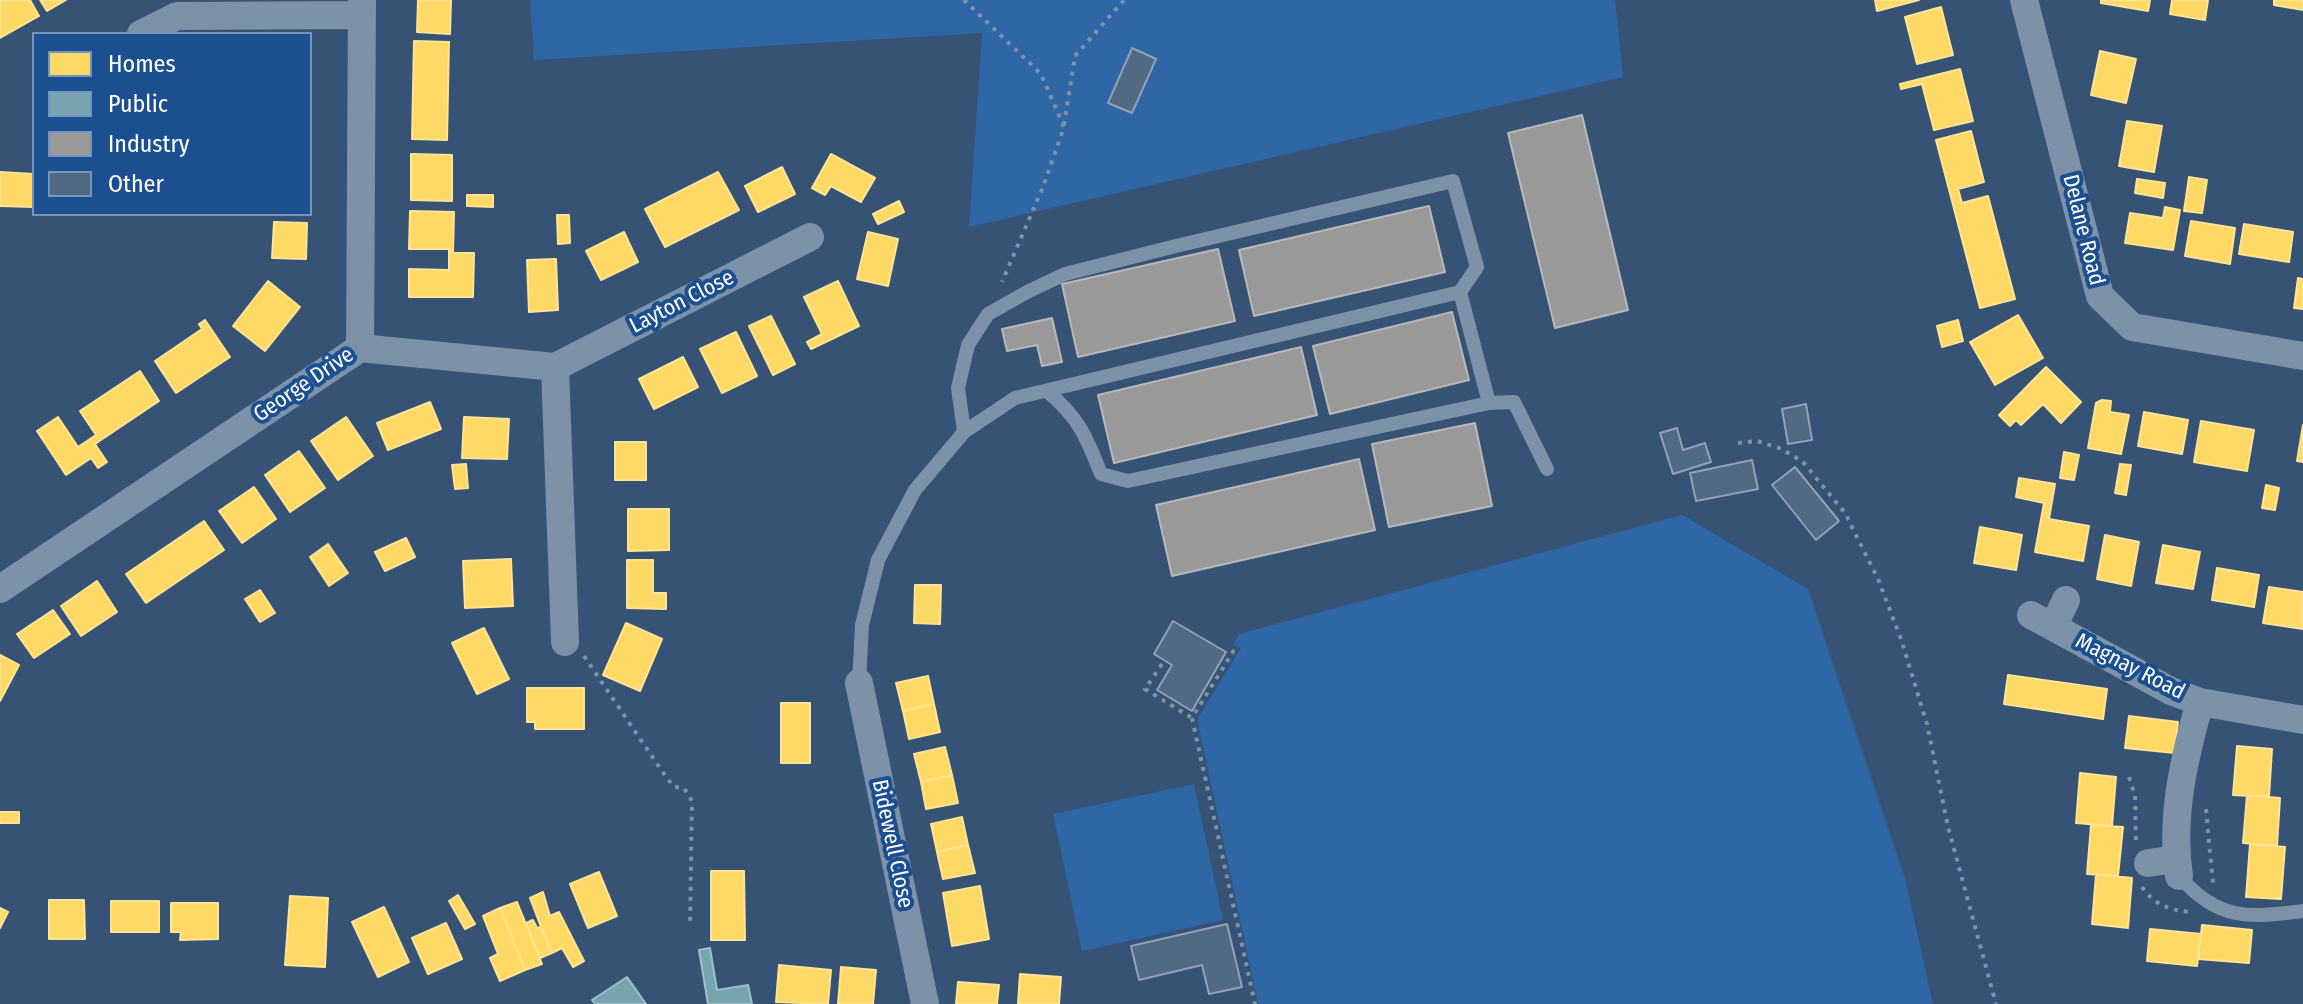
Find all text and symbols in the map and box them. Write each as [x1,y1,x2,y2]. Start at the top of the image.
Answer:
legend [32,32,312,216]
text: Homes [108,50,176,78]
text: Public [108,90,168,118]
text: Industry [108,130,190,158]
text: Other [108,170,164,198]
street label: Delane Road [2056,172,2110,288]
street label: Layton Close [625,264,739,340]
street label: George Drive [249,342,359,428]
street label: Magnay Road [2071,628,2189,706]
street label: Bidewell Close [865,777,919,911]

